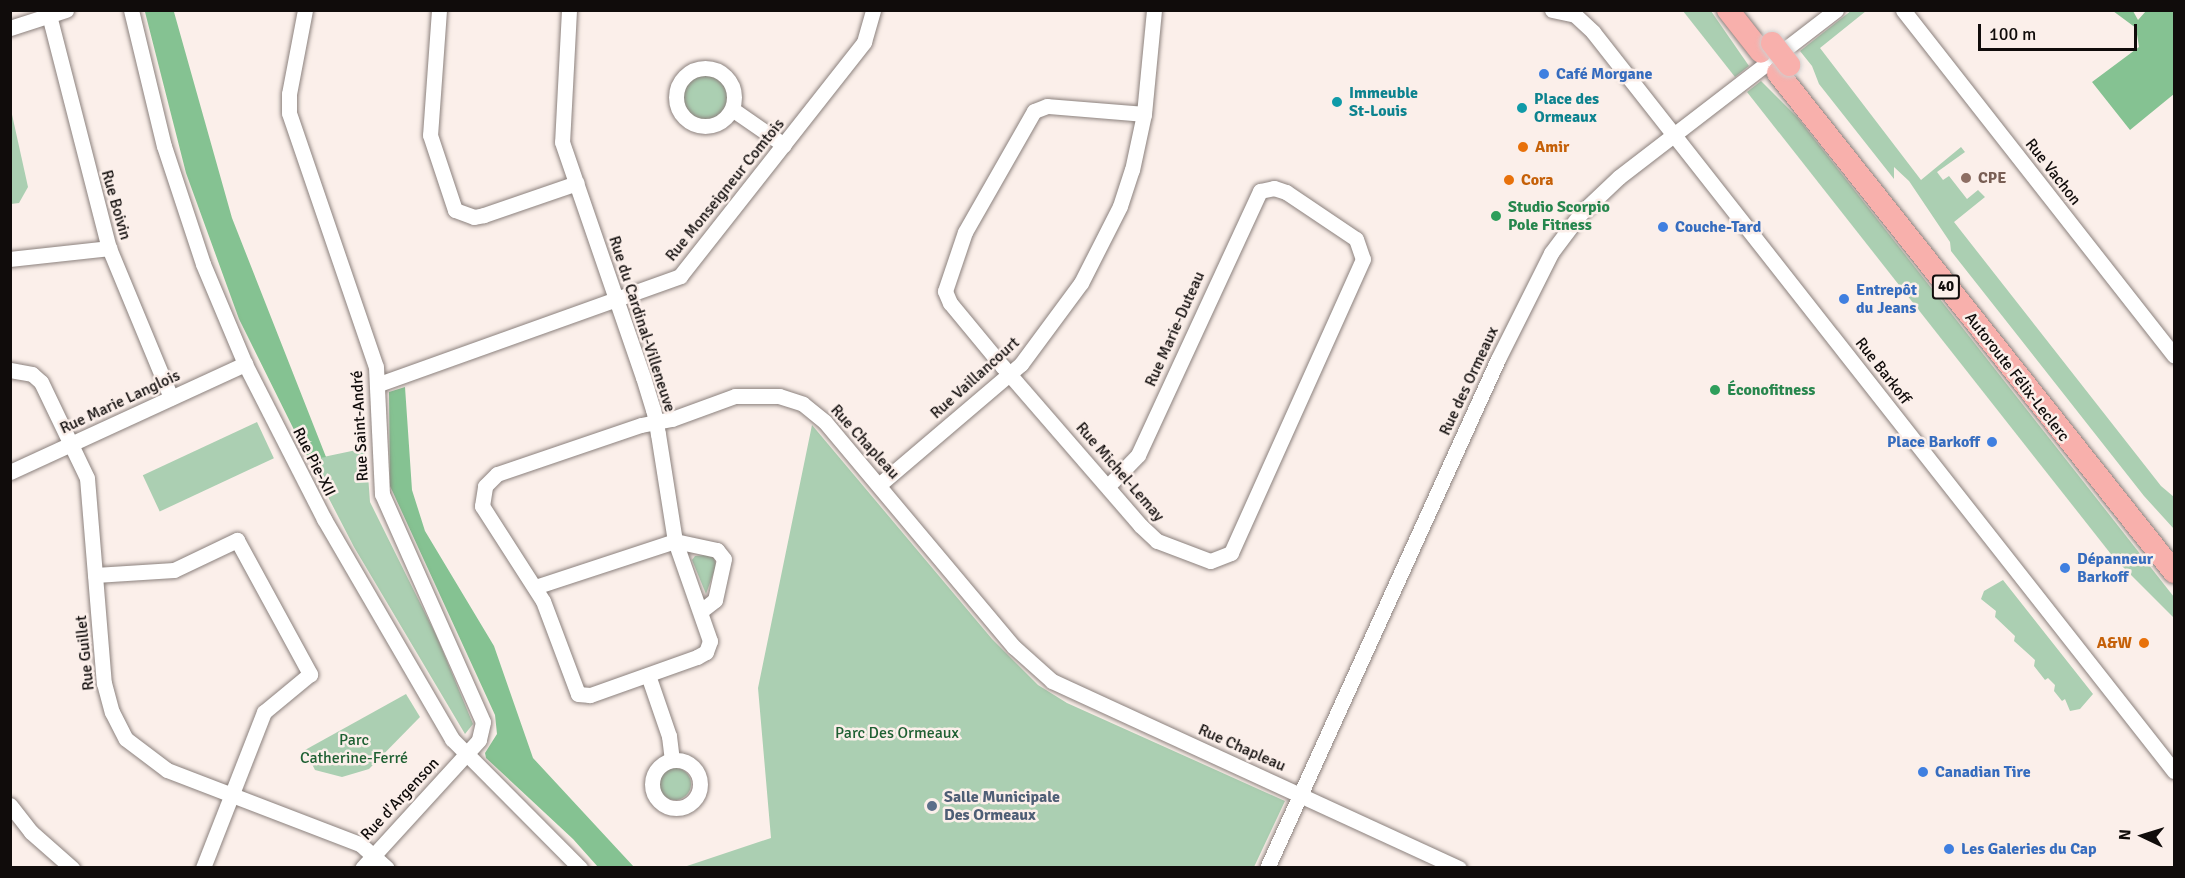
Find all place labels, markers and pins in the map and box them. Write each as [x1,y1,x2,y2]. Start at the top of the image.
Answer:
place label: Café Morgane [1556,64,1652,84]
marker: Café Morgane [1537,67,1551,81]
place label: Immeuble St-Louis [1349,83,1418,121]
place label: Place des Ormeaux [1534,89,1599,127]
marker: Immeuble St-Louis [1330,95,1344,109]
marker: Place des Ormeaux [1515,101,1529,115]
place label: Amir [1535,137,1569,157]
marker: Amir [1516,140,1530,154]
place label: CPE [1978,168,2006,188]
place label: Cora [1521,170,1553,190]
marker: CPE [1959,171,1973,185]
marker: Cora [1502,173,1516,187]
place label: Studio Scorpio Pole Fitness [1508,197,1610,235]
marker: Studio Scorpio Pole Fitness [1489,209,1503,223]
place label: Couche-Tard [1675,217,1761,237]
marker: Couche-Tard [1656,220,1670,234]
place label: Entrepôt du Jeans [1856,280,1917,318]
marker: Entrepôt du Jeans [1837,292,1851,306]
place label: Éconofitness [1727,380,1815,400]
marker: Éconofitness [1708,383,1722,397]
place label: Place Barkoff [1887,432,1980,452]
marker: Place Barkoff [1985,435,1999,449]
place label: Dépanneur Barkoff [2077,549,2153,587]
marker: Dépanneur Barkoff [2058,561,2072,575]
place label: A&W [2097,633,2132,653]
marker: A&W [2137,636,2151,650]
place label: Canadian Tire [1935,762,2031,782]
marker: Canadian Tire [1916,765,1930,779]
place label: Salle Municipale Des Ormeaux [944,787,1060,825]
marker: Salle Municipale Des Ormeaux [925,799,939,813]
place label: Les Galeries du Cap [1961,839,2097,859]
marker: Les Galeries du Cap [1942,842,1956,856]

